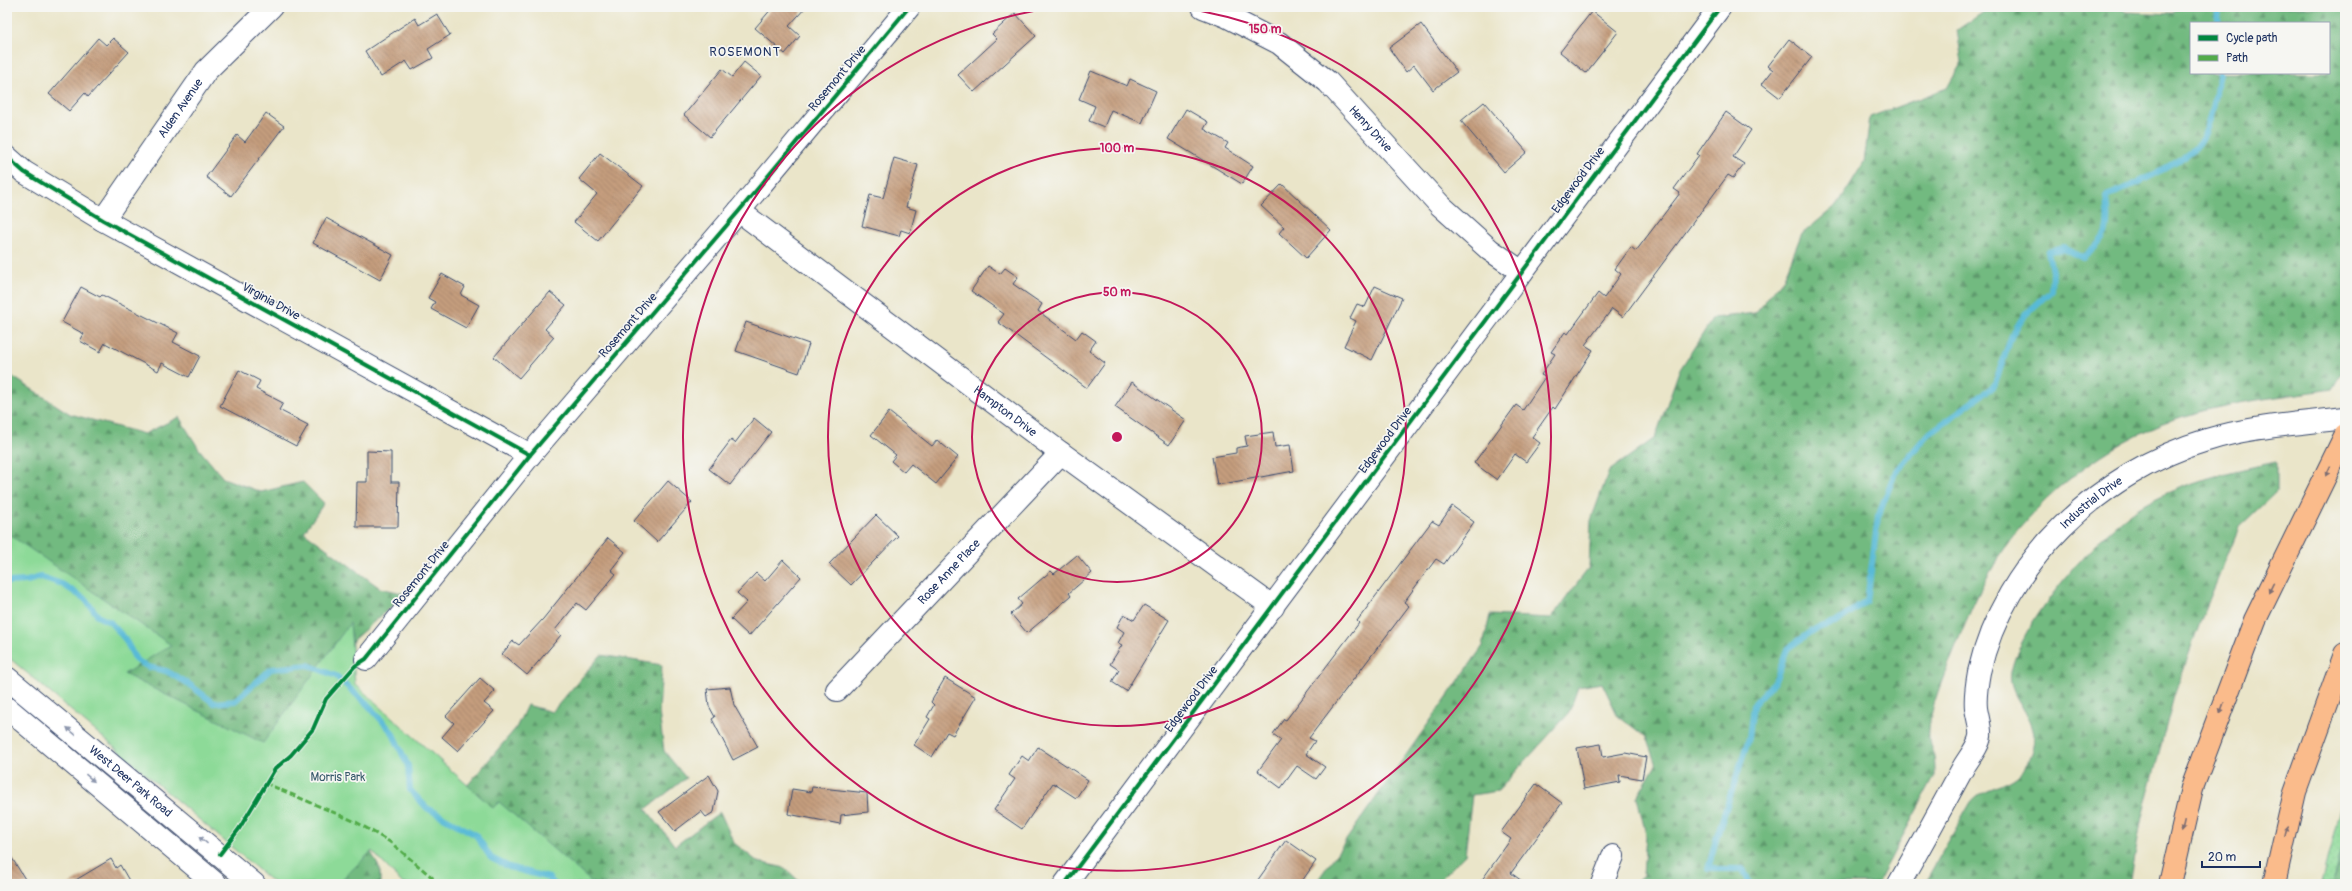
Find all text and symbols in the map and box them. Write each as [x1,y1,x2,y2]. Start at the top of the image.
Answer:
text: 150 m [1249,22,1282,37]
legend [2190,22,2330,74]
text: Cycle path [2226,31,2278,46]
street label: Rosemont Drive [806,42,869,114]
district label: ROSEMONT [709,44,781,60]
text: Path [2226,51,2248,66]
street label: Alden Avenue [155,76,206,141]
street label: Henry Drive [1345,103,1395,155]
text: 100 m [1100,141,1135,156]
street label: Edgewood Drive [1549,144,1608,216]
street label: Virginia Drive [239,279,303,324]
text: 50 m [1103,285,1131,300]
street label: Rosemont Drive [596,290,661,361]
street label: Hampton Drive [970,383,1040,440]
street label: Edgewood Drive [1356,404,1415,476]
centre of rings [1110,430,1124,444]
one-way arrow [2325,465,2331,477]
street label: Industrial Drive [2057,474,2126,532]
street label: Rose Anne Place [915,536,984,608]
street label: Rosemont Drive [390,538,453,611]
one-way arrow [2268,582,2274,594]
street label: Edgewood Drive [1162,663,1221,735]
one-way arrow [2219,703,2225,715]
one-way arrow [65,726,76,735]
street label: West Deer Park Road [86,742,175,821]
park label: Morris Park [311,770,365,785]
one-way arrow [85,774,96,783]
one-way arrow [2180,820,2186,832]
one-way arrow [2283,826,2289,839]
one-way arrow [198,836,209,845]
scale bar [2202,843,2260,869]
text: 20 m [2208,850,2237,865]

